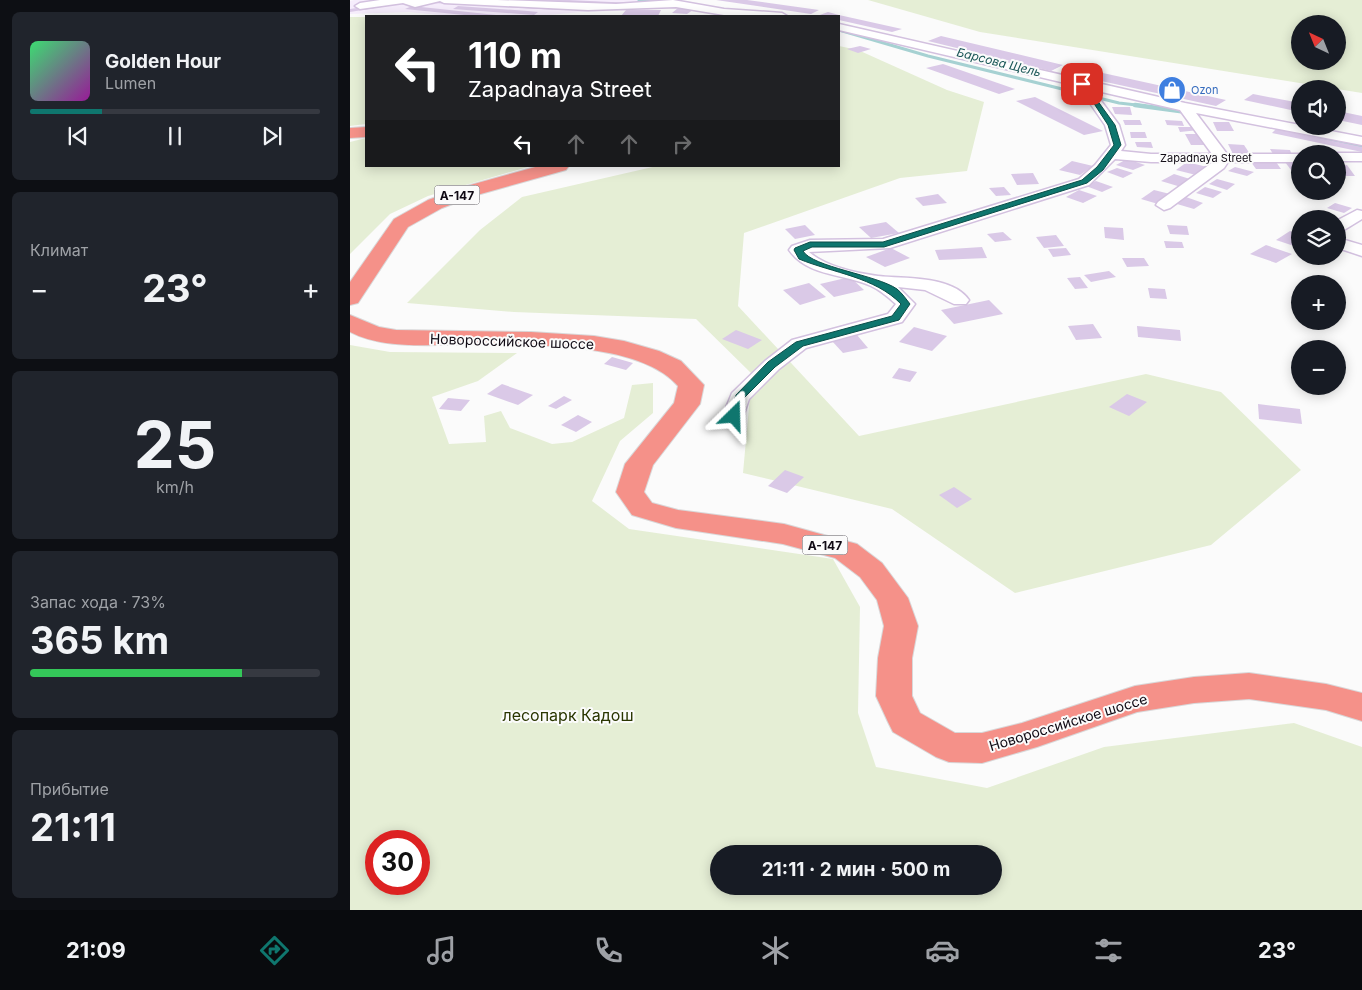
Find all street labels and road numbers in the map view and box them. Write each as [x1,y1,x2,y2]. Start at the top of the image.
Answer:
street label: Zapadnaya Street [1160,151,1252,165]
road number: А-147 [434,186,480,204]
street label: Новороссийское шоссе [430,330,594,352]
road number: А-147 [802,536,848,554]
street label: Новороссийское шоссе [987,690,1149,754]

